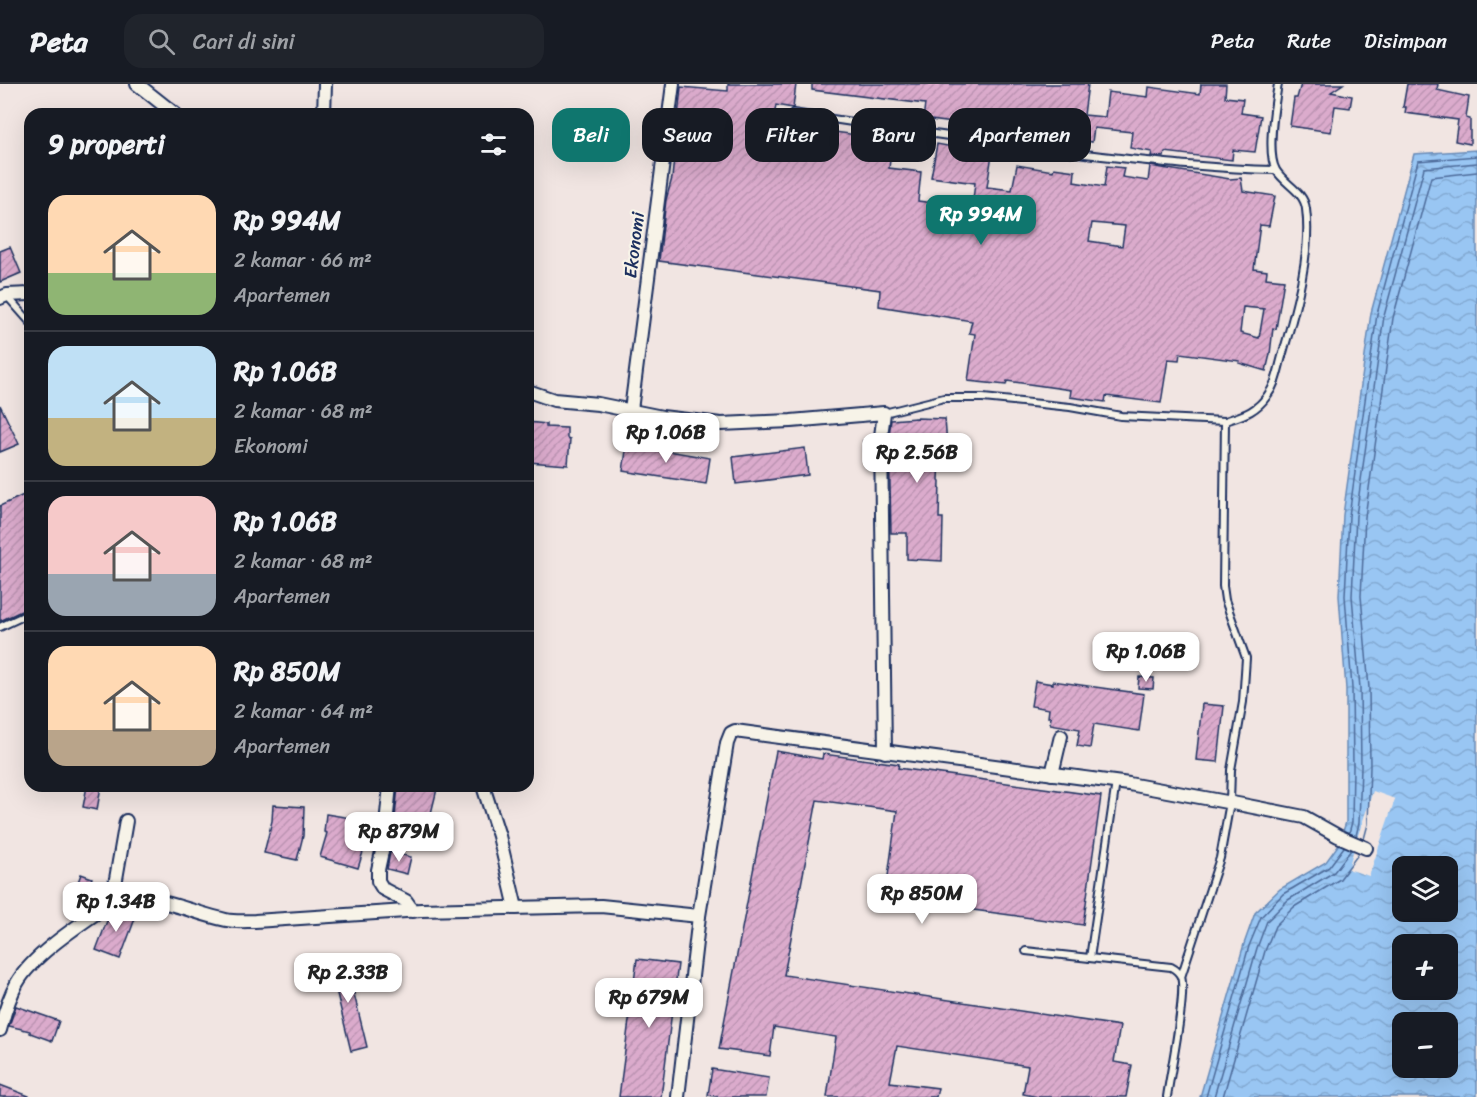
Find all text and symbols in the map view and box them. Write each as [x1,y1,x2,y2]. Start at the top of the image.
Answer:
search box [124,14,544,68]
text: Peta [30,17,88,66]
text: Cari di sini [193,22,295,61]
text: Peta [1211,22,1254,60]
text: Rute [1287,22,1331,60]
text: Disimpan [1364,22,1447,60]
icon: search [145,25,178,58]
chip: Beli [552,108,630,162]
chip: Sewa [642,108,733,162]
chip: Filter [745,108,839,162]
chip: Baru [851,108,936,162]
chip: Apartemen [948,108,1091,162]
text: 9 properti [48,121,165,167]
icon: filters [477,128,510,161]
pin: Rp 994M [926,195,1036,246]
text: Rp 994M [234,197,341,243]
text: Rp 994M [940,197,1022,232]
street label: Ekonomi [614,209,654,280]
icon: home [96,219,168,291]
text: 2 kamar · 66 m² [234,243,372,278]
text: Apartemen [234,278,330,313]
text: Rp 1.06B [234,348,337,394]
icon: home [96,370,168,442]
text: 2 kamar · 68 m² [234,394,373,429]
pin: Rp 1.06B [604,413,728,464]
text: Rp 1.06B [626,415,706,450]
text: Ekonomi [234,429,308,464]
pin: Rp 2.56B [855,433,979,484]
text: Rp 2.56B [876,435,958,470]
text: Rp 1.06B [234,498,337,544]
icon: home [96,520,168,592]
text: 2 kamar · 68 m² [234,544,373,579]
text: Apartemen [234,579,330,614]
pin: Rp 1.06B [1084,632,1208,683]
text: Rp 1.06B [1106,634,1186,669]
text: Rp 850M [234,648,341,694]
icon: home [96,670,168,742]
text: 2 kamar · 64 m² [234,694,373,729]
text: Apartemen [234,729,330,764]
pin: Rp 879M [344,812,454,863]
text: Rp 879M [359,814,439,849]
map controls [1392,856,1458,1078]
button: layers [1392,856,1458,922]
pin: Rp 850M [867,874,977,925]
text: Rp 850M [881,876,963,911]
pin: Rp 1.34B [54,882,178,933]
text: Rp 1.34B [77,884,155,919]
button: + [1392,934,1458,1000]
pin: Rp 2.33B [286,953,410,1004]
text: Rp 2.33B [308,955,388,990]
pin: Rp 679M [594,978,704,1029]
text: Rp 679M [609,980,689,1015]
button: − [1392,1012,1458,1078]

